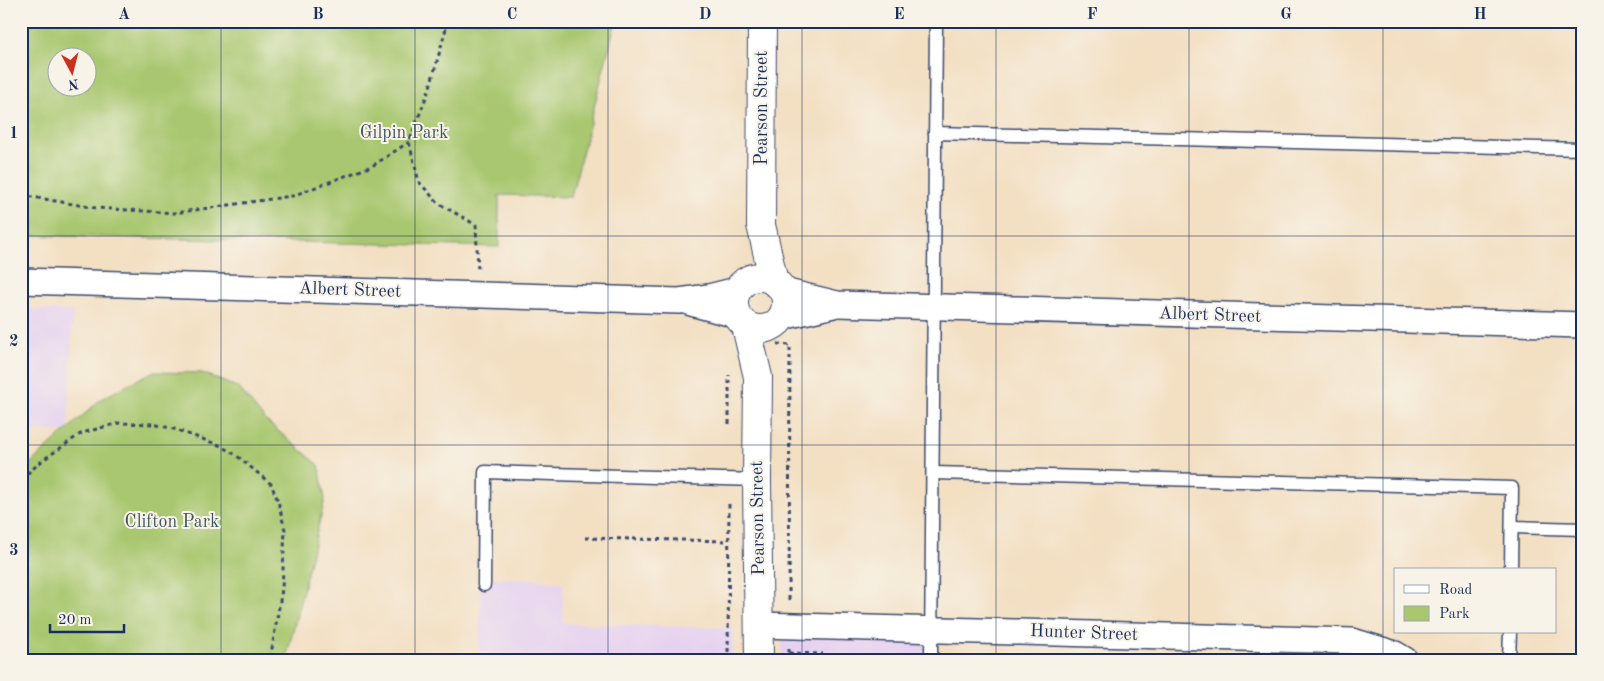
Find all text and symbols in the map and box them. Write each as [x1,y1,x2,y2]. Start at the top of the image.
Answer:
text: A [118,7,130,23]
text: B [312,7,324,23]
text: C [507,7,517,23]
text: D [699,7,711,23]
text: E [893,7,905,23]
text: F [1087,7,1098,23]
text: G [1280,7,1292,23]
text: H [1473,7,1487,23]
north arrow [48,48,98,98]
street label: Pearson Street [753,50,771,166]
text: N [67,76,80,92]
park label: Gilpin Park [360,124,448,142]
text: 1 [9,126,19,142]
street label: Albert Street [298,279,402,301]
street label: Albert Street [1158,304,1262,326]
text: 2 [9,334,19,350]
street label: Pearson Street [748,460,768,576]
park label: Clifton Park [125,513,219,531]
text: 3 [9,543,19,559]
legend [1394,568,1556,634]
text: Road [1439,583,1473,598]
scale bar [50,601,124,633]
text: Park [1439,607,1470,622]
text: 20 m [58,613,92,628]
street label: Hunter Street [1030,622,1138,644]

